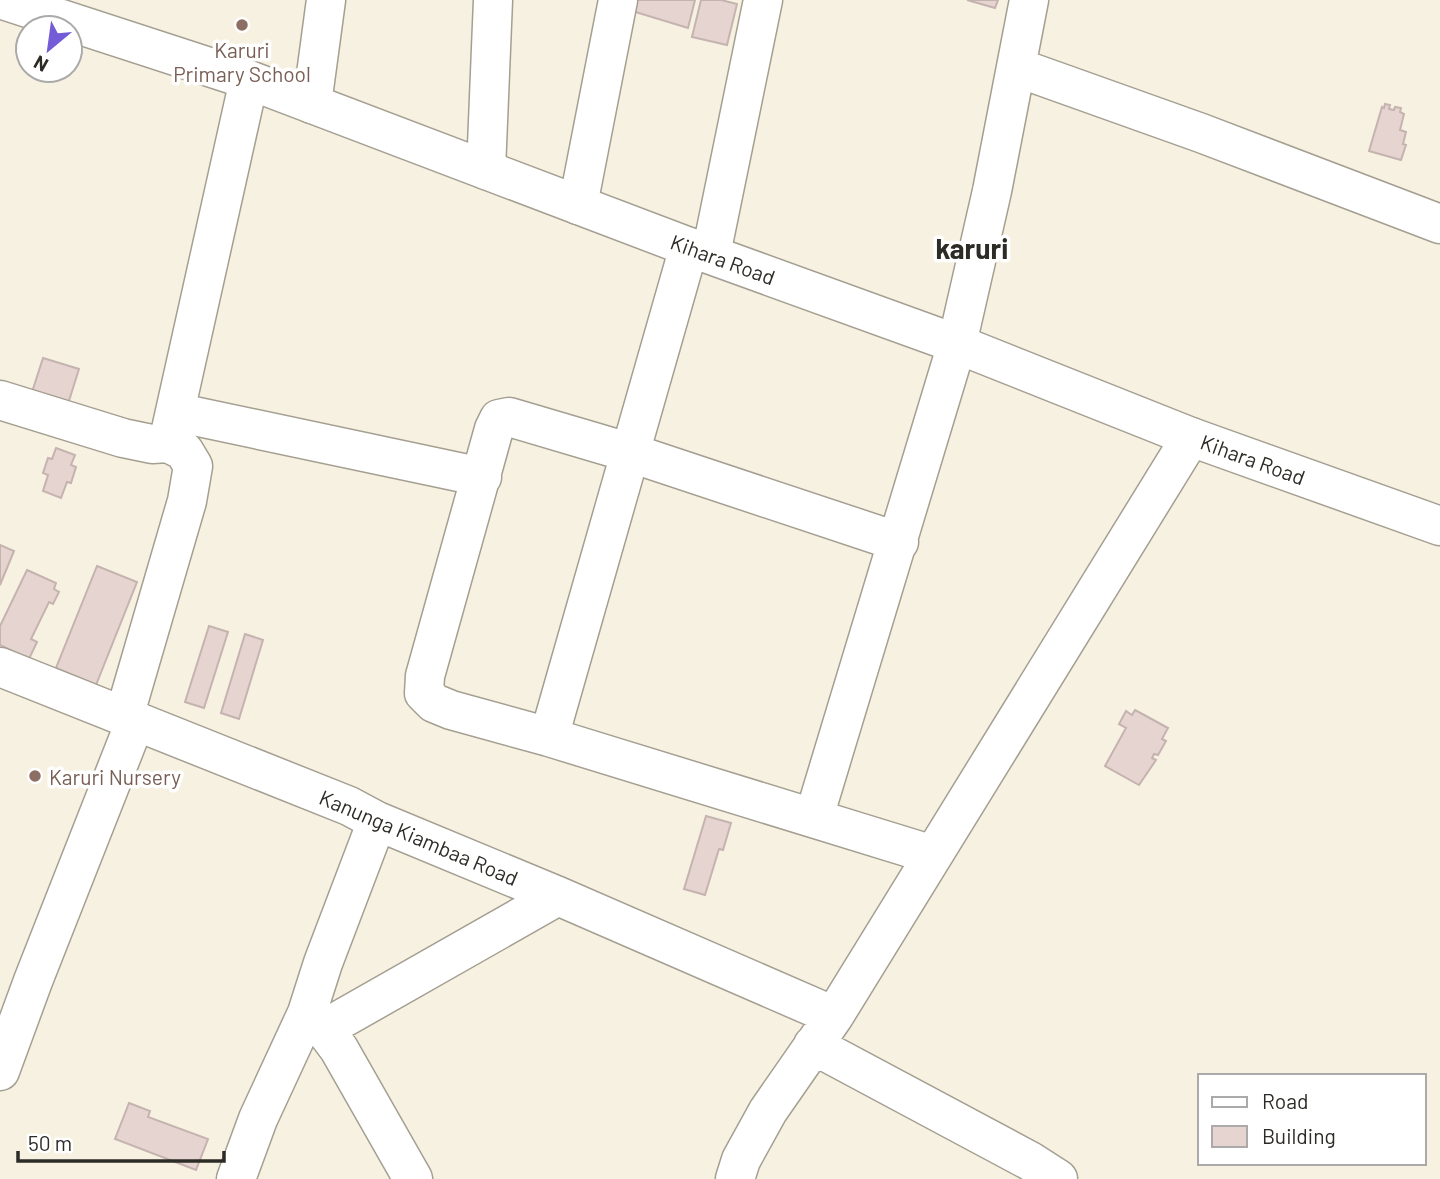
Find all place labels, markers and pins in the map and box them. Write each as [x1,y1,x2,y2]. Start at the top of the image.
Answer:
marker: Karuri Primary School [234,17,250,33]
place label: Karuri Primary School [173,37,311,86]
place label: Karuri Nursery [49,764,181,789]
marker: Karuri Nursery [27,768,43,784]

